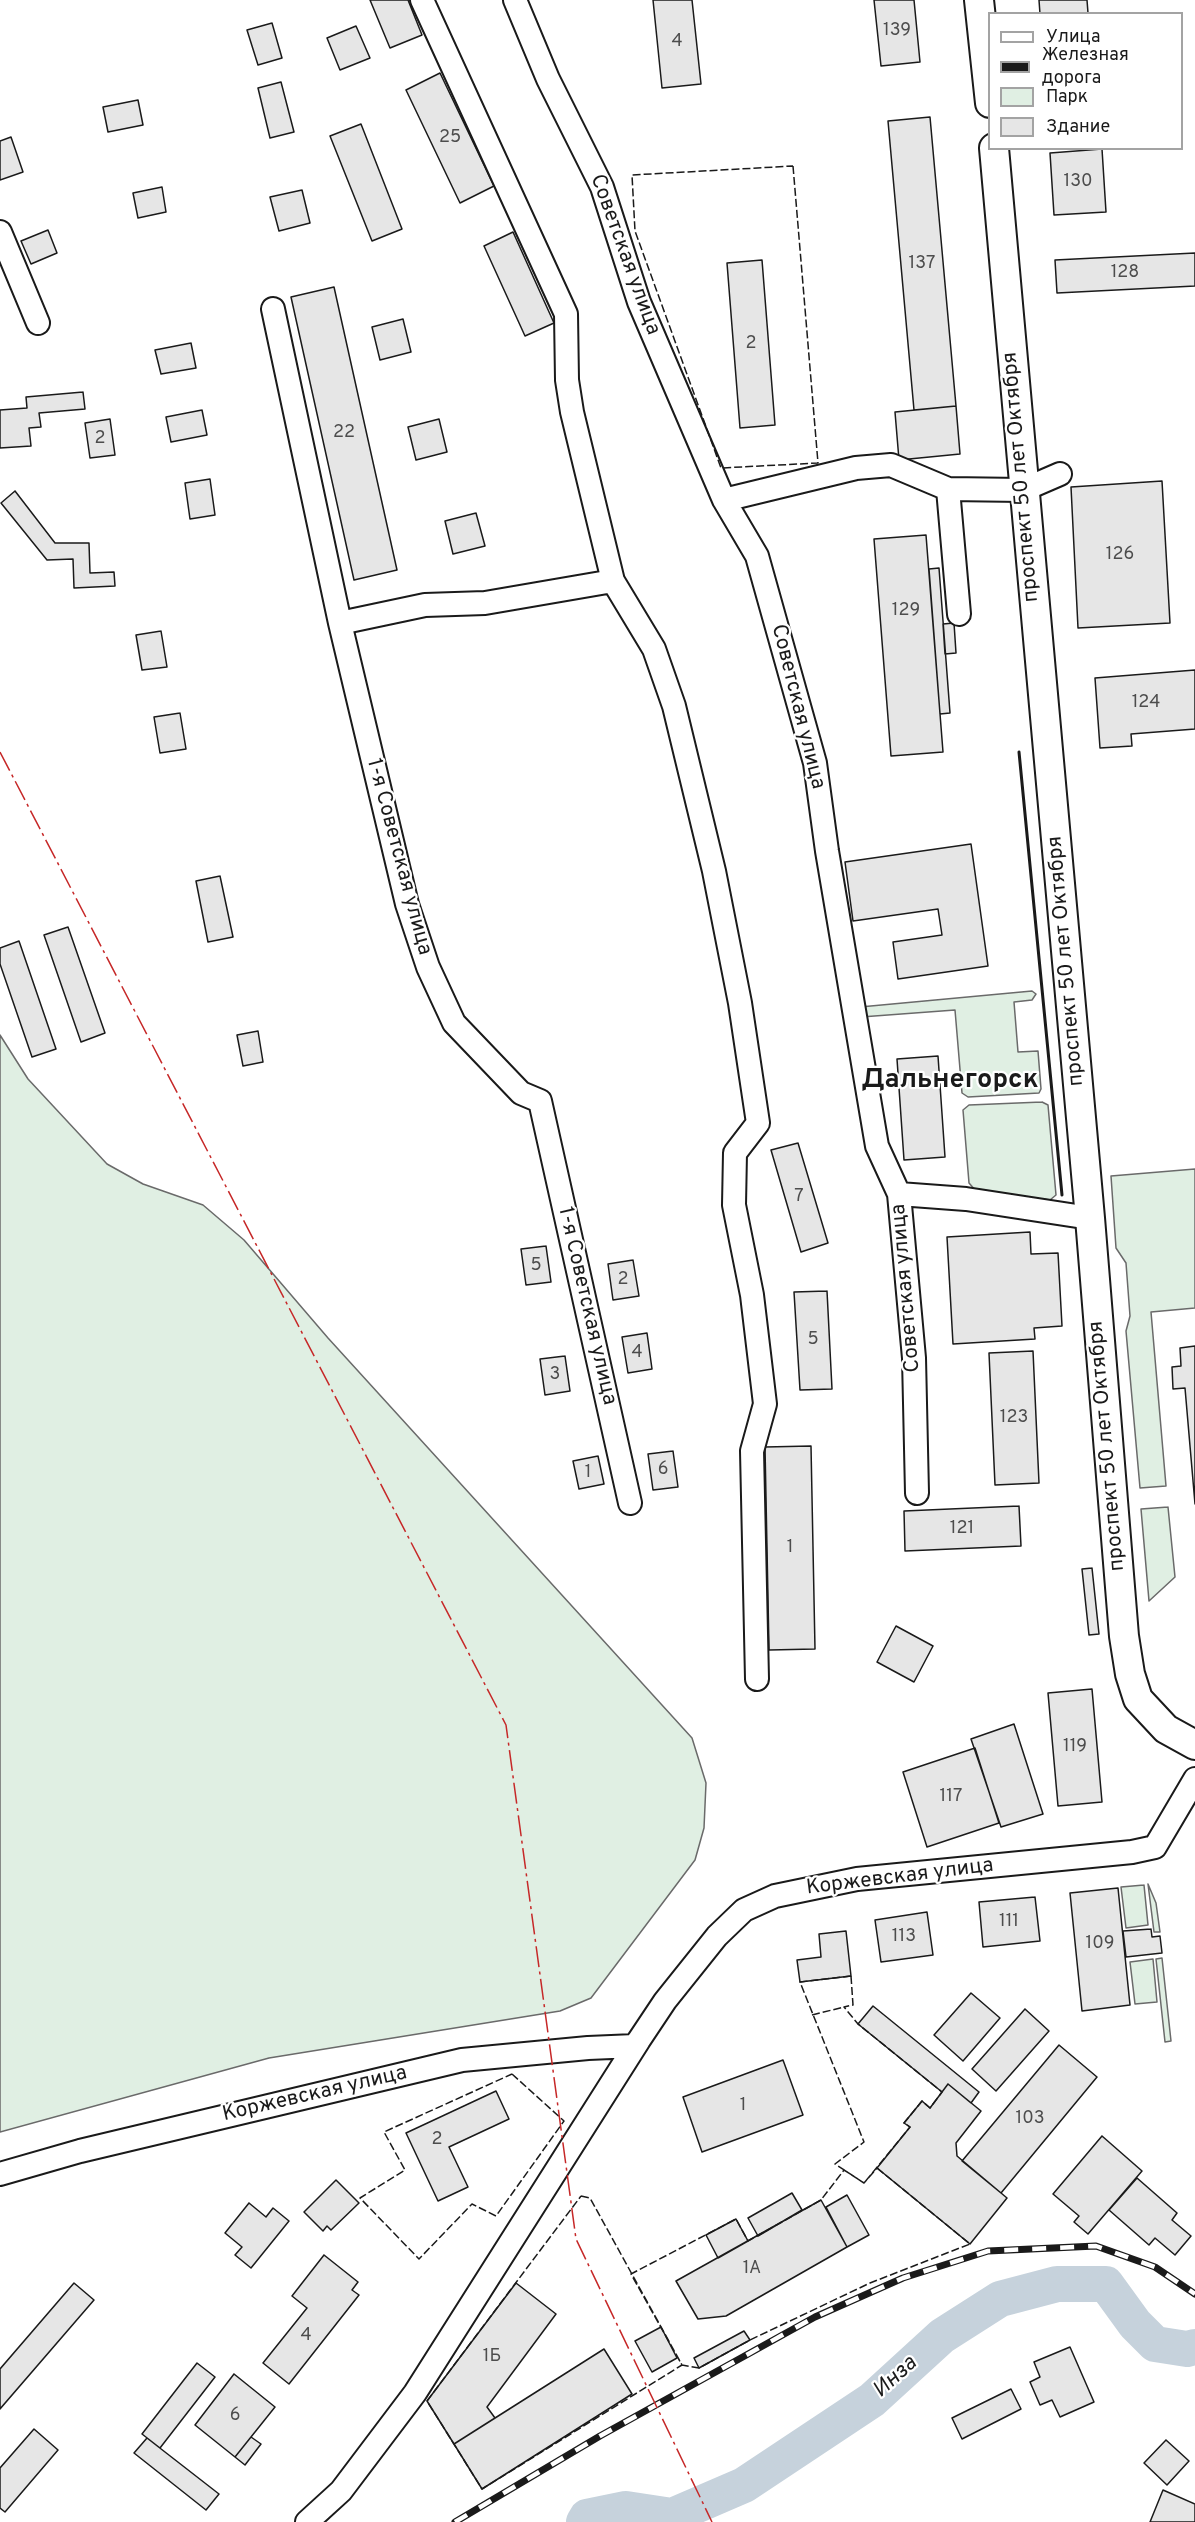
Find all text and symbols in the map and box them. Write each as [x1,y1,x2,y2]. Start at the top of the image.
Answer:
legend [988,12,1183,150]
house number: 139 [883,20,911,42]
text: Улица [1046,26,1100,49]
house number: 4 [671,31,683,53]
text: Железная дорога [1042,44,1129,90]
text: Парк [1046,86,1088,109]
text: Здание [1046,116,1110,139]
house number: 25 [439,127,461,149]
street label: Советская улица [583,171,665,339]
house number: 130 [1064,171,1092,193]
house number: 137 [909,253,935,275]
house number: 128 [1111,262,1139,284]
house number: 2 [745,333,757,355]
street label: проспект 50 лет Октября [998,351,1046,603]
house number: 22 [333,422,355,444]
house number: 2 [94,428,106,450]
house number: 126 [1106,544,1134,566]
house number: 129 [892,600,920,622]
street label: Советская улица [764,622,830,792]
house number: 124 [1132,692,1160,714]
street label: 1-я Советская улица [360,756,436,958]
street label: проспект 50 лет Октября [1043,835,1091,1087]
district label: Дальнегорск [861,1066,1039,1098]
house number: 7 [794,1186,804,1208]
street label: Советская улица [887,1203,927,1373]
street label: 1-я Советская улица [551,1204,621,1408]
house number: 5 [530,1255,542,1277]
house number: 2 [617,1269,629,1291]
street label: проспект 50 лет Октября [1084,1320,1132,1572]
house number: 5 [807,1329,819,1351]
house number: 4 [631,1342,643,1364]
house number: 3 [550,1364,560,1386]
house number: 123 [1000,1407,1028,1429]
house number: 6 [658,1459,668,1481]
house number: 1 [585,1462,591,1484]
house number: 121 [950,1518,974,1540]
house number: 1 [787,1537,793,1559]
house number: 119 [1063,1736,1087,1758]
house number: 117 [940,1786,962,1808]
street label: Коржевская улица [805,1854,995,1902]
house number: 111 [999,1911,1019,1933]
house number: 113 [892,1926,916,1948]
house number: 109 [1085,1933,1115,1955]
street label: Коржевская улица [220,2062,410,2128]
house number: 1 [740,2095,746,2117]
house number: 103 [1015,2108,1045,2130]
house number: 2 [431,2129,443,2151]
house number: 1А [743,2258,761,2280]
house number: 4 [300,2325,312,2347]
house number: 1Б [483,2346,501,2368]
water label: Инза [869,2351,923,2405]
house number: 6 [230,2405,240,2427]

